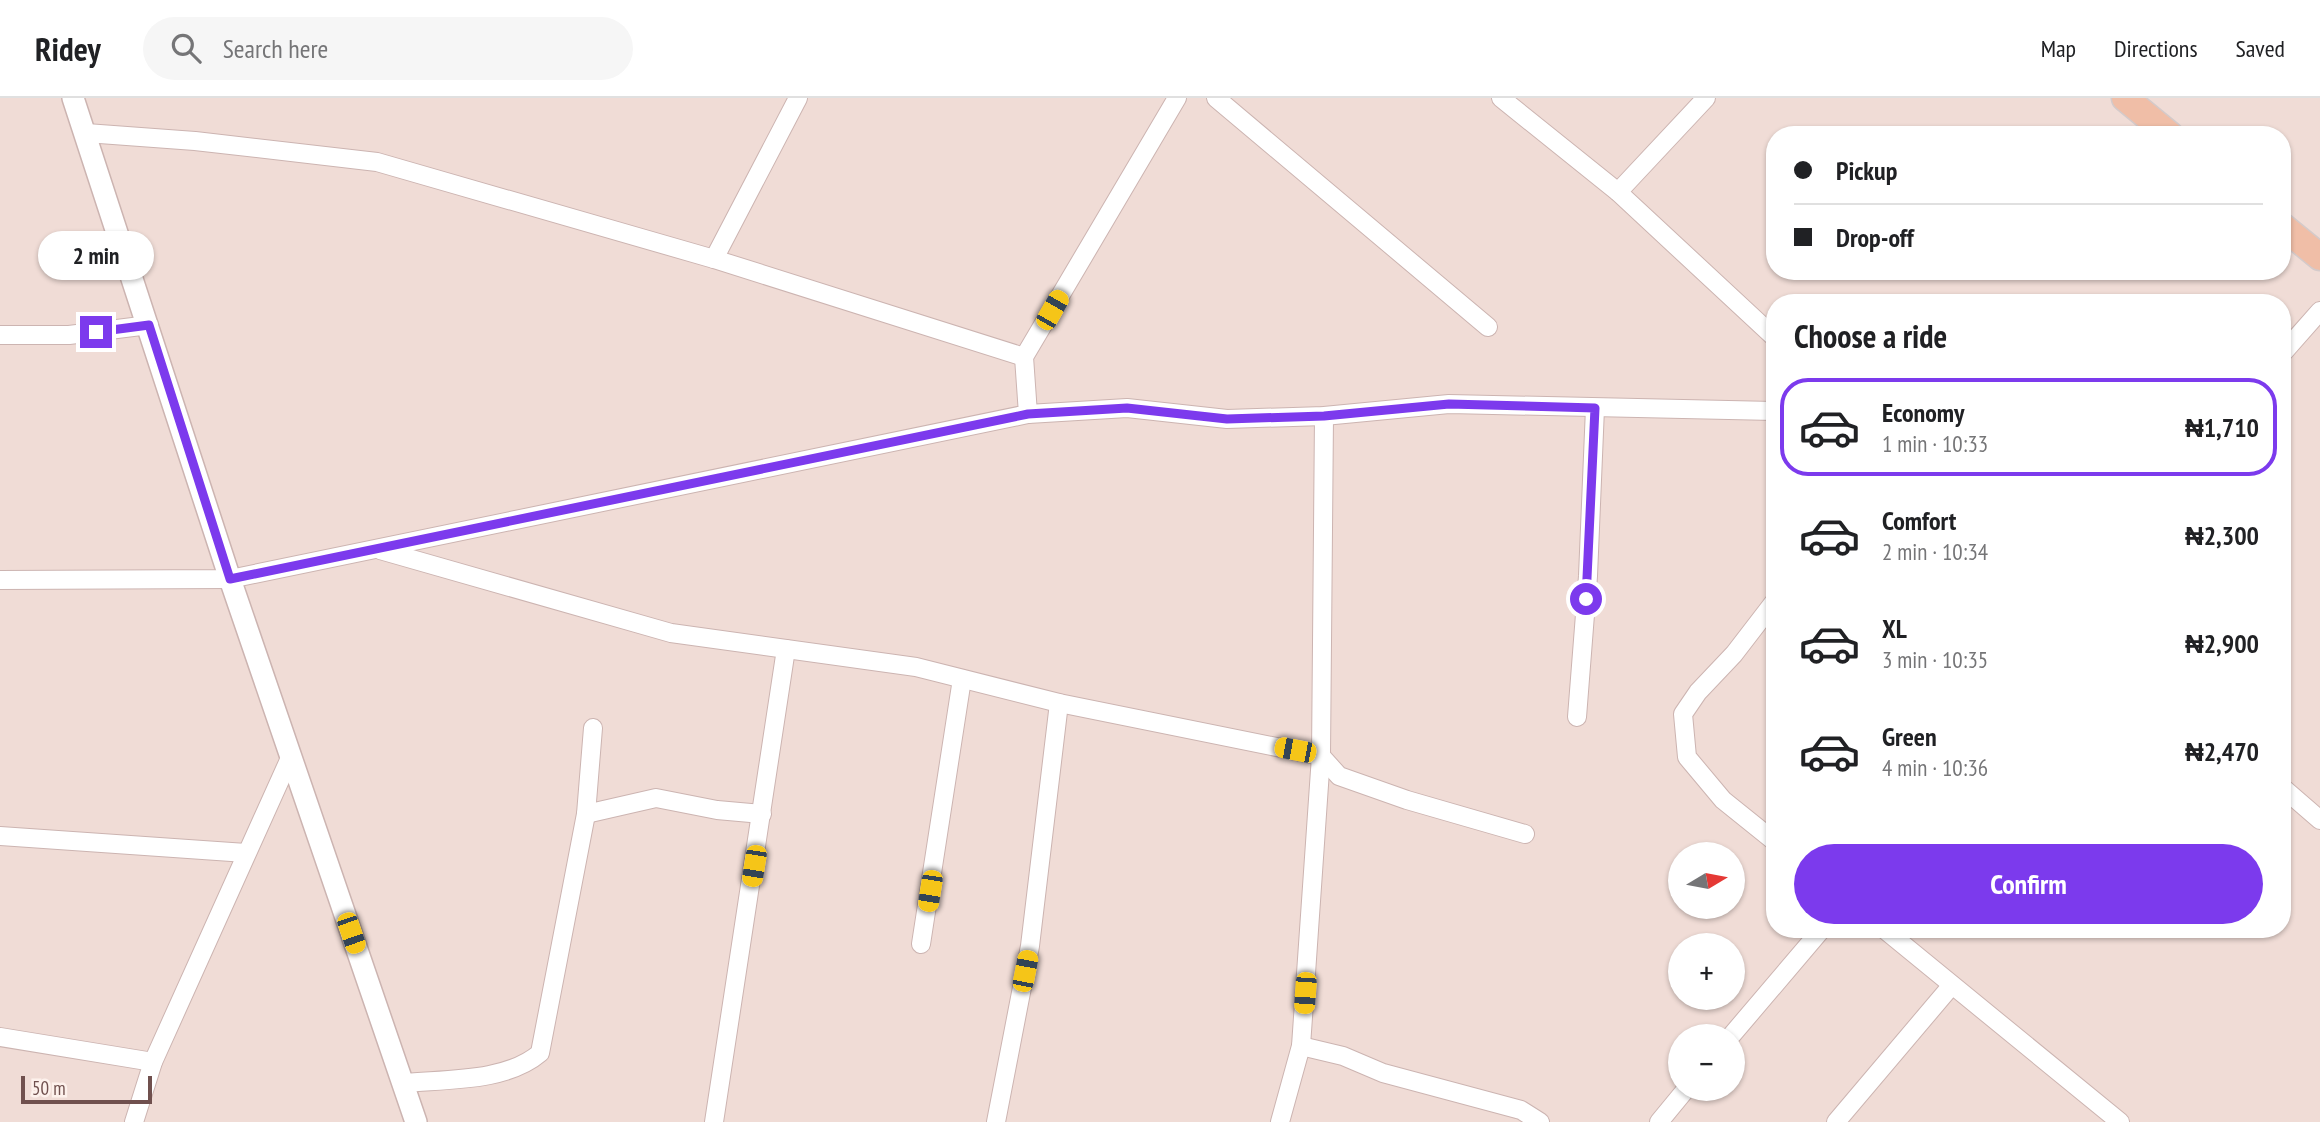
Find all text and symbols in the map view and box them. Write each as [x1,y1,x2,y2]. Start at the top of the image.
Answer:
search box [143,17,633,80]
text: Ridey [35,27,101,70]
icon: search [167,29,205,67]
text: Search here [223,32,328,65]
text: Map [2041,33,2076,64]
text: Directions [2114,33,2198,64]
text: Saved [2236,33,2285,64]
text: Pickup [1836,154,1897,187]
text: Drop-off [1836,221,1914,254]
callout: 2 min [38,230,154,280]
text: 2 min [73,241,119,270]
car [1033,287,1072,333]
text: Choose a ride [1794,315,1947,357]
route end [80,316,112,348]
icon: car [1798,396,1861,459]
text: Economy [1882,396,1964,429]
text: ₦1,710 [2185,411,2259,444]
text: 1 min · 10:33 [1882,429,1988,458]
icon: car [1798,504,1861,567]
text: Comfort [1882,504,1956,537]
text: ₦2,300 [2185,519,2259,552]
text: 2 min · 10:34 [1882,537,1988,566]
route start [1570,583,1602,615]
icon: car [1798,612,1861,675]
text: XL [1882,612,1907,645]
text: ₦2,900 [2185,627,2259,660]
text: 3 min · 10:35 [1882,645,1988,674]
icon: car [1798,720,1861,783]
text: Green [1882,720,1937,753]
text: ₦2,470 [2185,735,2259,768]
car [1273,736,1318,764]
text: 4 min · 10:36 [1882,753,1988,782]
north arrow [1668,842,1745,919]
map controls [1668,842,1745,1101]
car [741,844,768,888]
button: Confirm [1794,844,2263,924]
car [917,869,944,913]
car [335,910,368,956]
button: + [1668,933,1745,1010]
car [1011,948,1040,994]
car [1294,971,1317,1015]
button: − [1668,1024,1745,1101]
scale bar [21,1073,152,1105]
text: 50 m [32,1076,66,1100]

